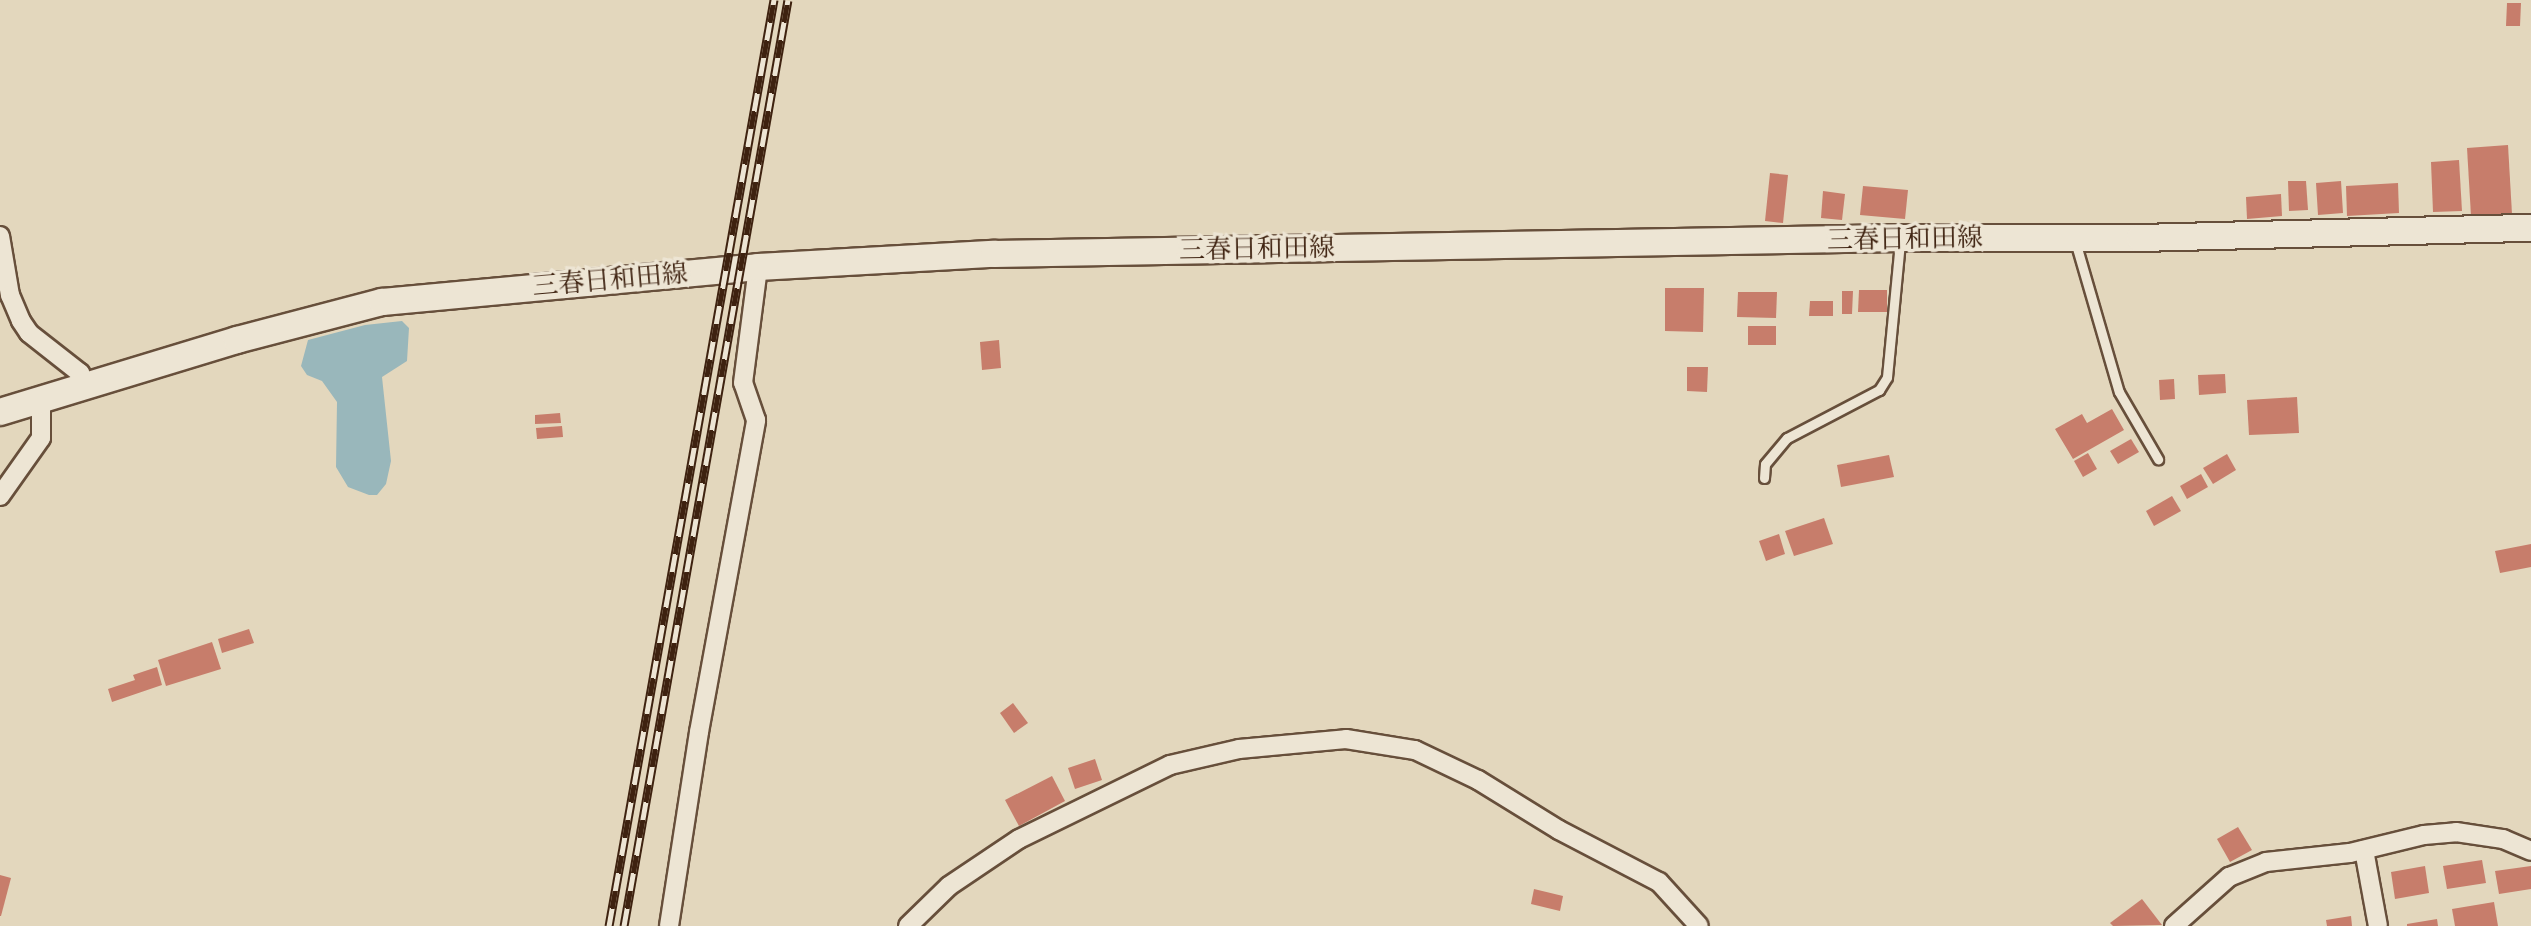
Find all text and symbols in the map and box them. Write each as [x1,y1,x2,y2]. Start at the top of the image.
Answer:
street label: 三春日和田線 [1827,222,1983,256]
street label: 三春日和田線 [1179,232,1335,266]
street label: 三春日和田線 [531,258,689,302]

